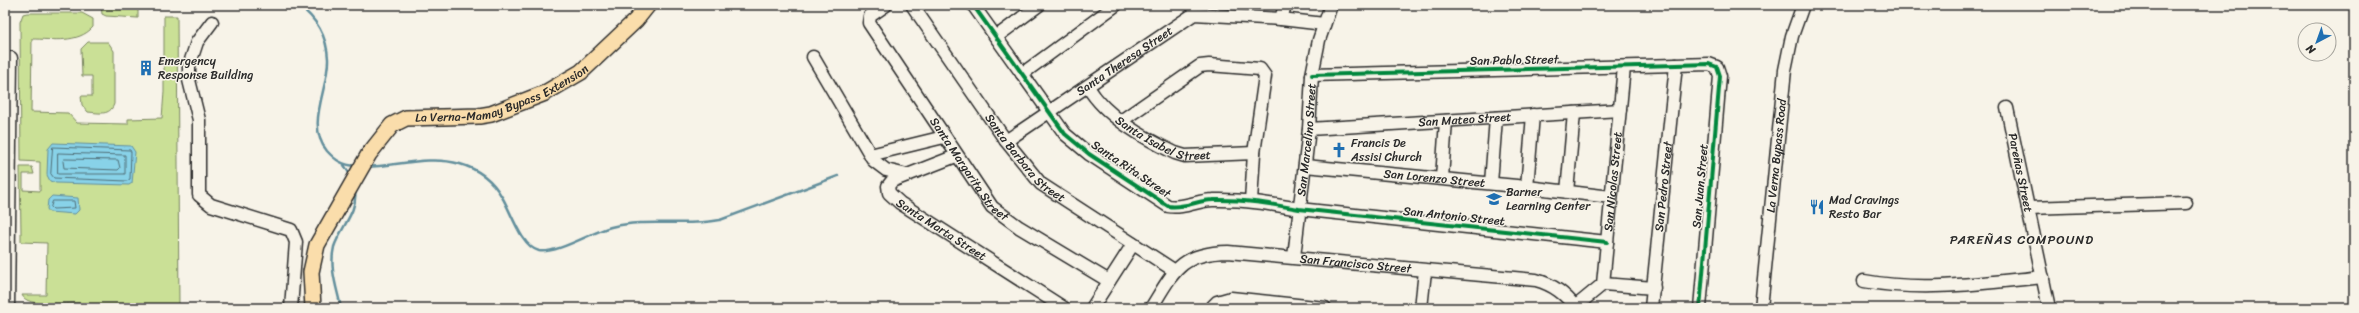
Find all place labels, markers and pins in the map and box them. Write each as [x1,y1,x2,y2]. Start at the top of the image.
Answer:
place label: Emergency Response Building [158,50,253,86]
building icon: Emergency Response Building [137,59,155,77]
place label: Francis De Assisi Church [1350,132,1422,168]
church icon: Francis De Assisi Church [1330,141,1348,159]
place label: Barner Learning Center [1506,181,1591,217]
place label: Mad Cravings Resto Bar [1829,189,1899,225]
school or university icon: Barner Learning Center [1485,190,1503,208]
restaurant icon: Mad Cravings Resto Bar [1808,198,1826,216]

